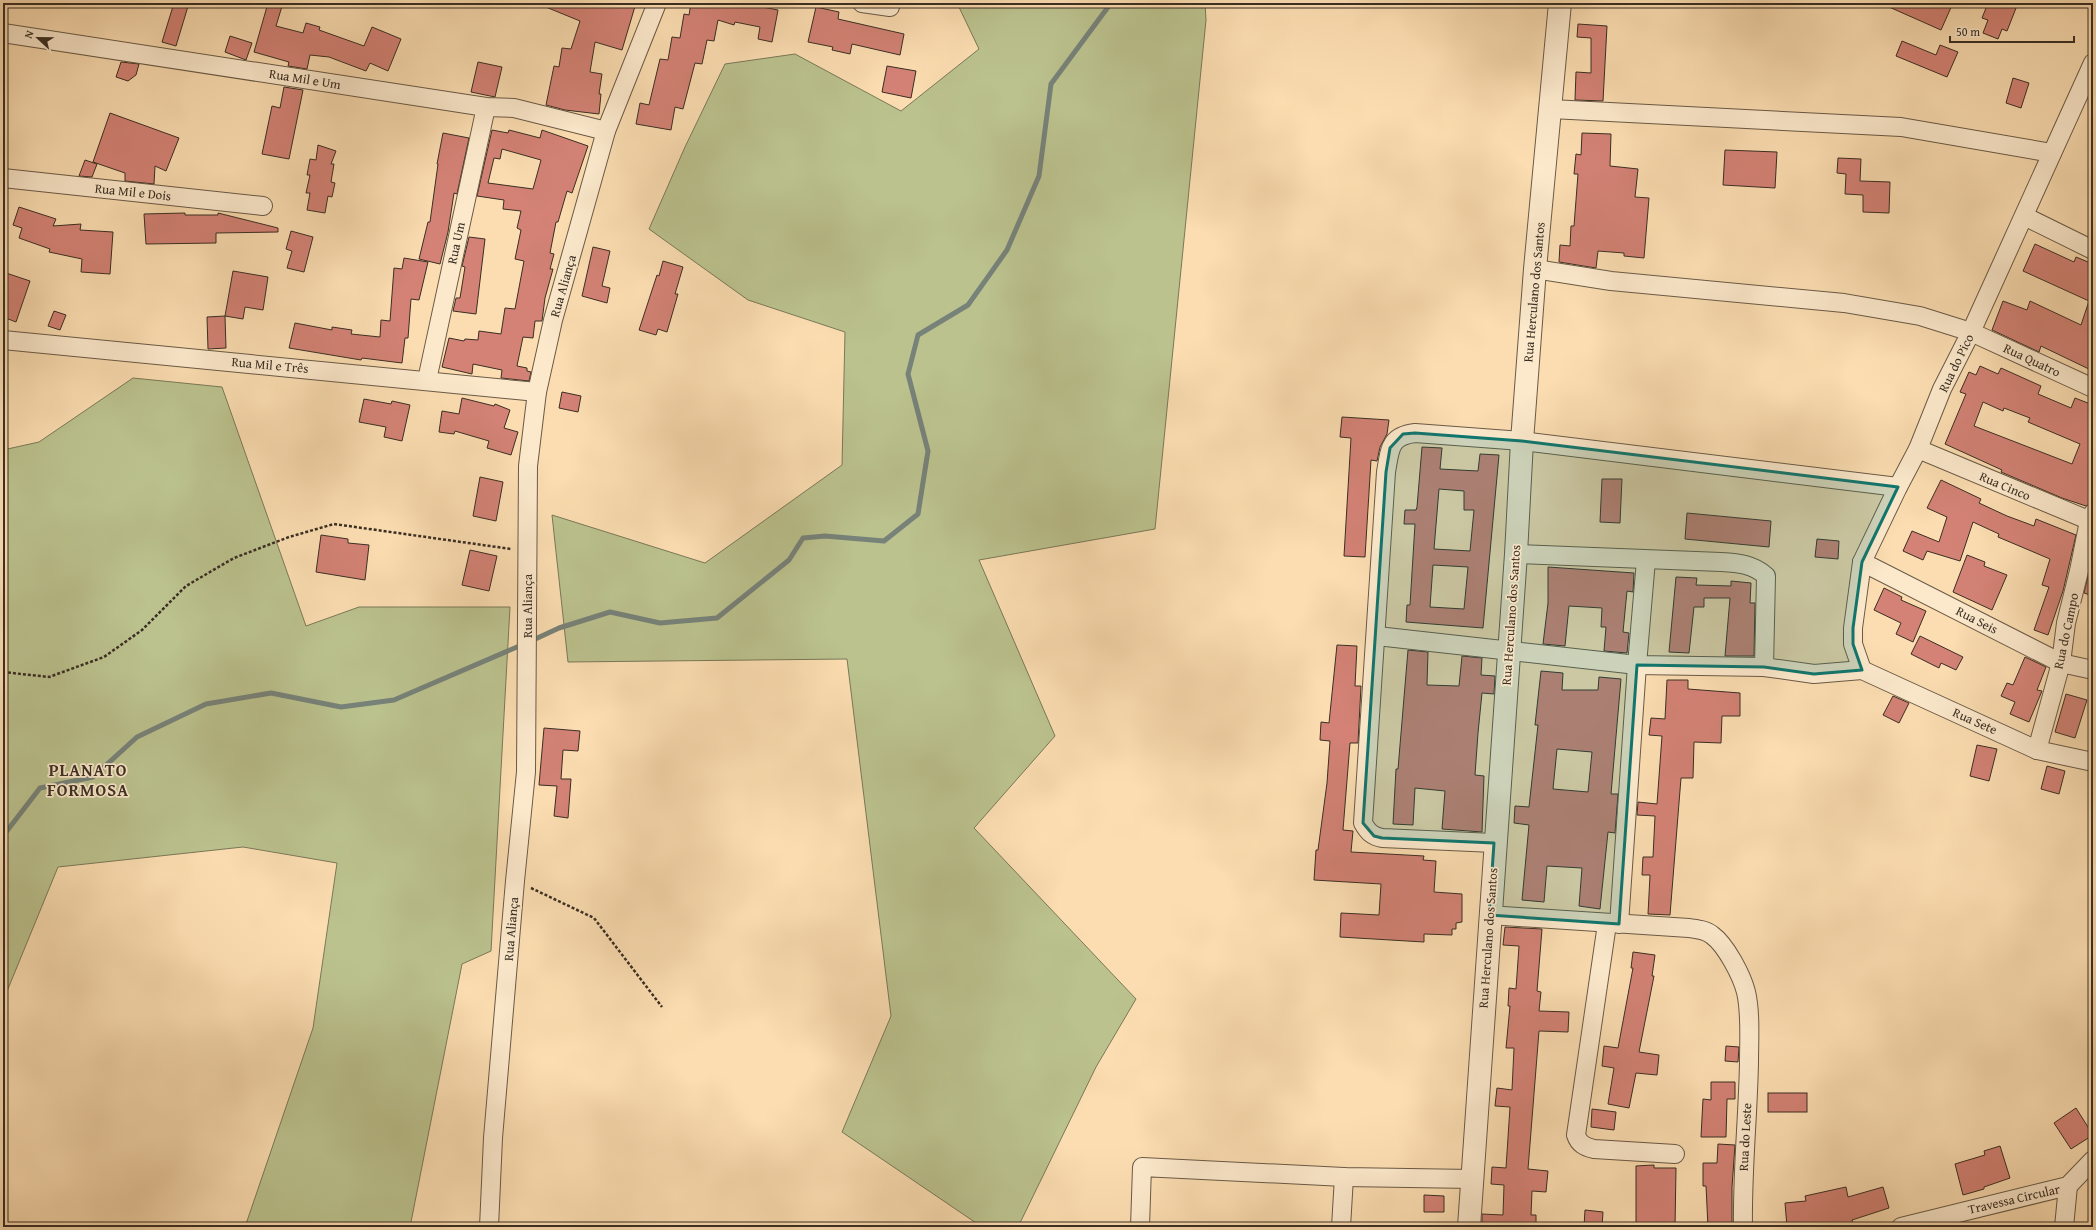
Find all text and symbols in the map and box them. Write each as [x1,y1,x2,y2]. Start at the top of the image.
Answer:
north arrow [18,18,58,58]
scale bar [1950,18,2074,44]
text: 50 m [1956,23,1980,40]
text: N [20,27,38,41]
street label: Rua Mil e Um [268,64,343,94]
street label: Rua Mil e Dois [94,179,172,205]
street label: Rua Um [442,220,470,266]
street label: Rua Herculano dos Santos [1518,221,1550,363]
street label: Rua Aliança [545,252,581,319]
street label: Rua do Pico [1934,330,1979,395]
street label: Rua Quatro [2000,339,2064,382]
street label: Rua Mil e Três [231,352,309,378]
street label: Rua Cinco [1976,467,2034,505]
street label: Rua Herculano dos Santos [1497,544,1525,686]
street label: Rua Aliança [518,573,537,638]
street label: Rua do Campo [2049,591,2083,671]
street label: Rua Seis [1953,601,2001,639]
street label: Rua Sete [1950,703,2000,739]
district label: PLANATO FORMOSA [47,757,129,802]
street label: Rua Herculano dos Santos [1474,867,1502,1009]
street label: Rua Aliança [499,895,523,962]
street label: Rua do Leste [1734,1102,1756,1172]
street label: Travessa Circular [1966,1179,2062,1219]

